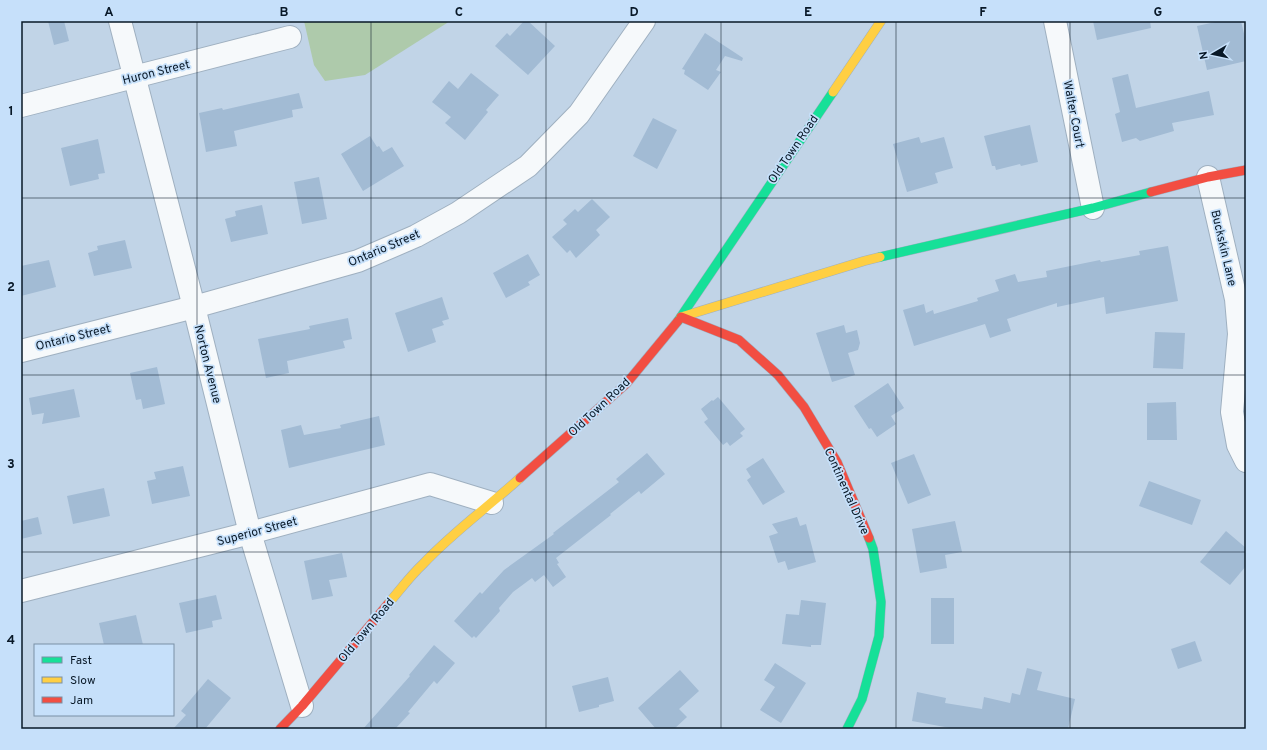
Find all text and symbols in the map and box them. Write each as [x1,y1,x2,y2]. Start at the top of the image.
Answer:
text: A [104,5,114,21]
text: B [280,5,289,21]
text: C [455,5,463,21]
text: D [629,5,639,21]
text: E [804,5,812,21]
text: F [979,5,987,21]
text: G [1154,5,1163,21]
north arrow [1193,34,1233,74]
text: N [1197,50,1212,60]
street label: Huron Street [121,57,192,89]
street label: Walter Court [1059,79,1087,149]
text: 1 [8,104,14,120]
street label: Old Town Road [765,112,823,187]
street label: Buckskin Lane [1206,208,1240,288]
street label: Ontario Street [346,227,423,271]
text: 2 [7,280,15,296]
street label: Ontario Street [34,321,112,355]
street label: Norton Avenue [190,323,225,405]
street label: Old Town Road [565,375,634,441]
street label: Continental Drive [820,445,872,537]
text: 3 [7,457,15,473]
street label: Superior Street [215,514,299,550]
street label: Old Town Road [335,595,398,666]
text: 4 [7,633,15,649]
legend [34,644,174,716]
text: Fast [70,653,92,669]
text: Slow [70,673,96,689]
text: Jam [70,693,93,709]

